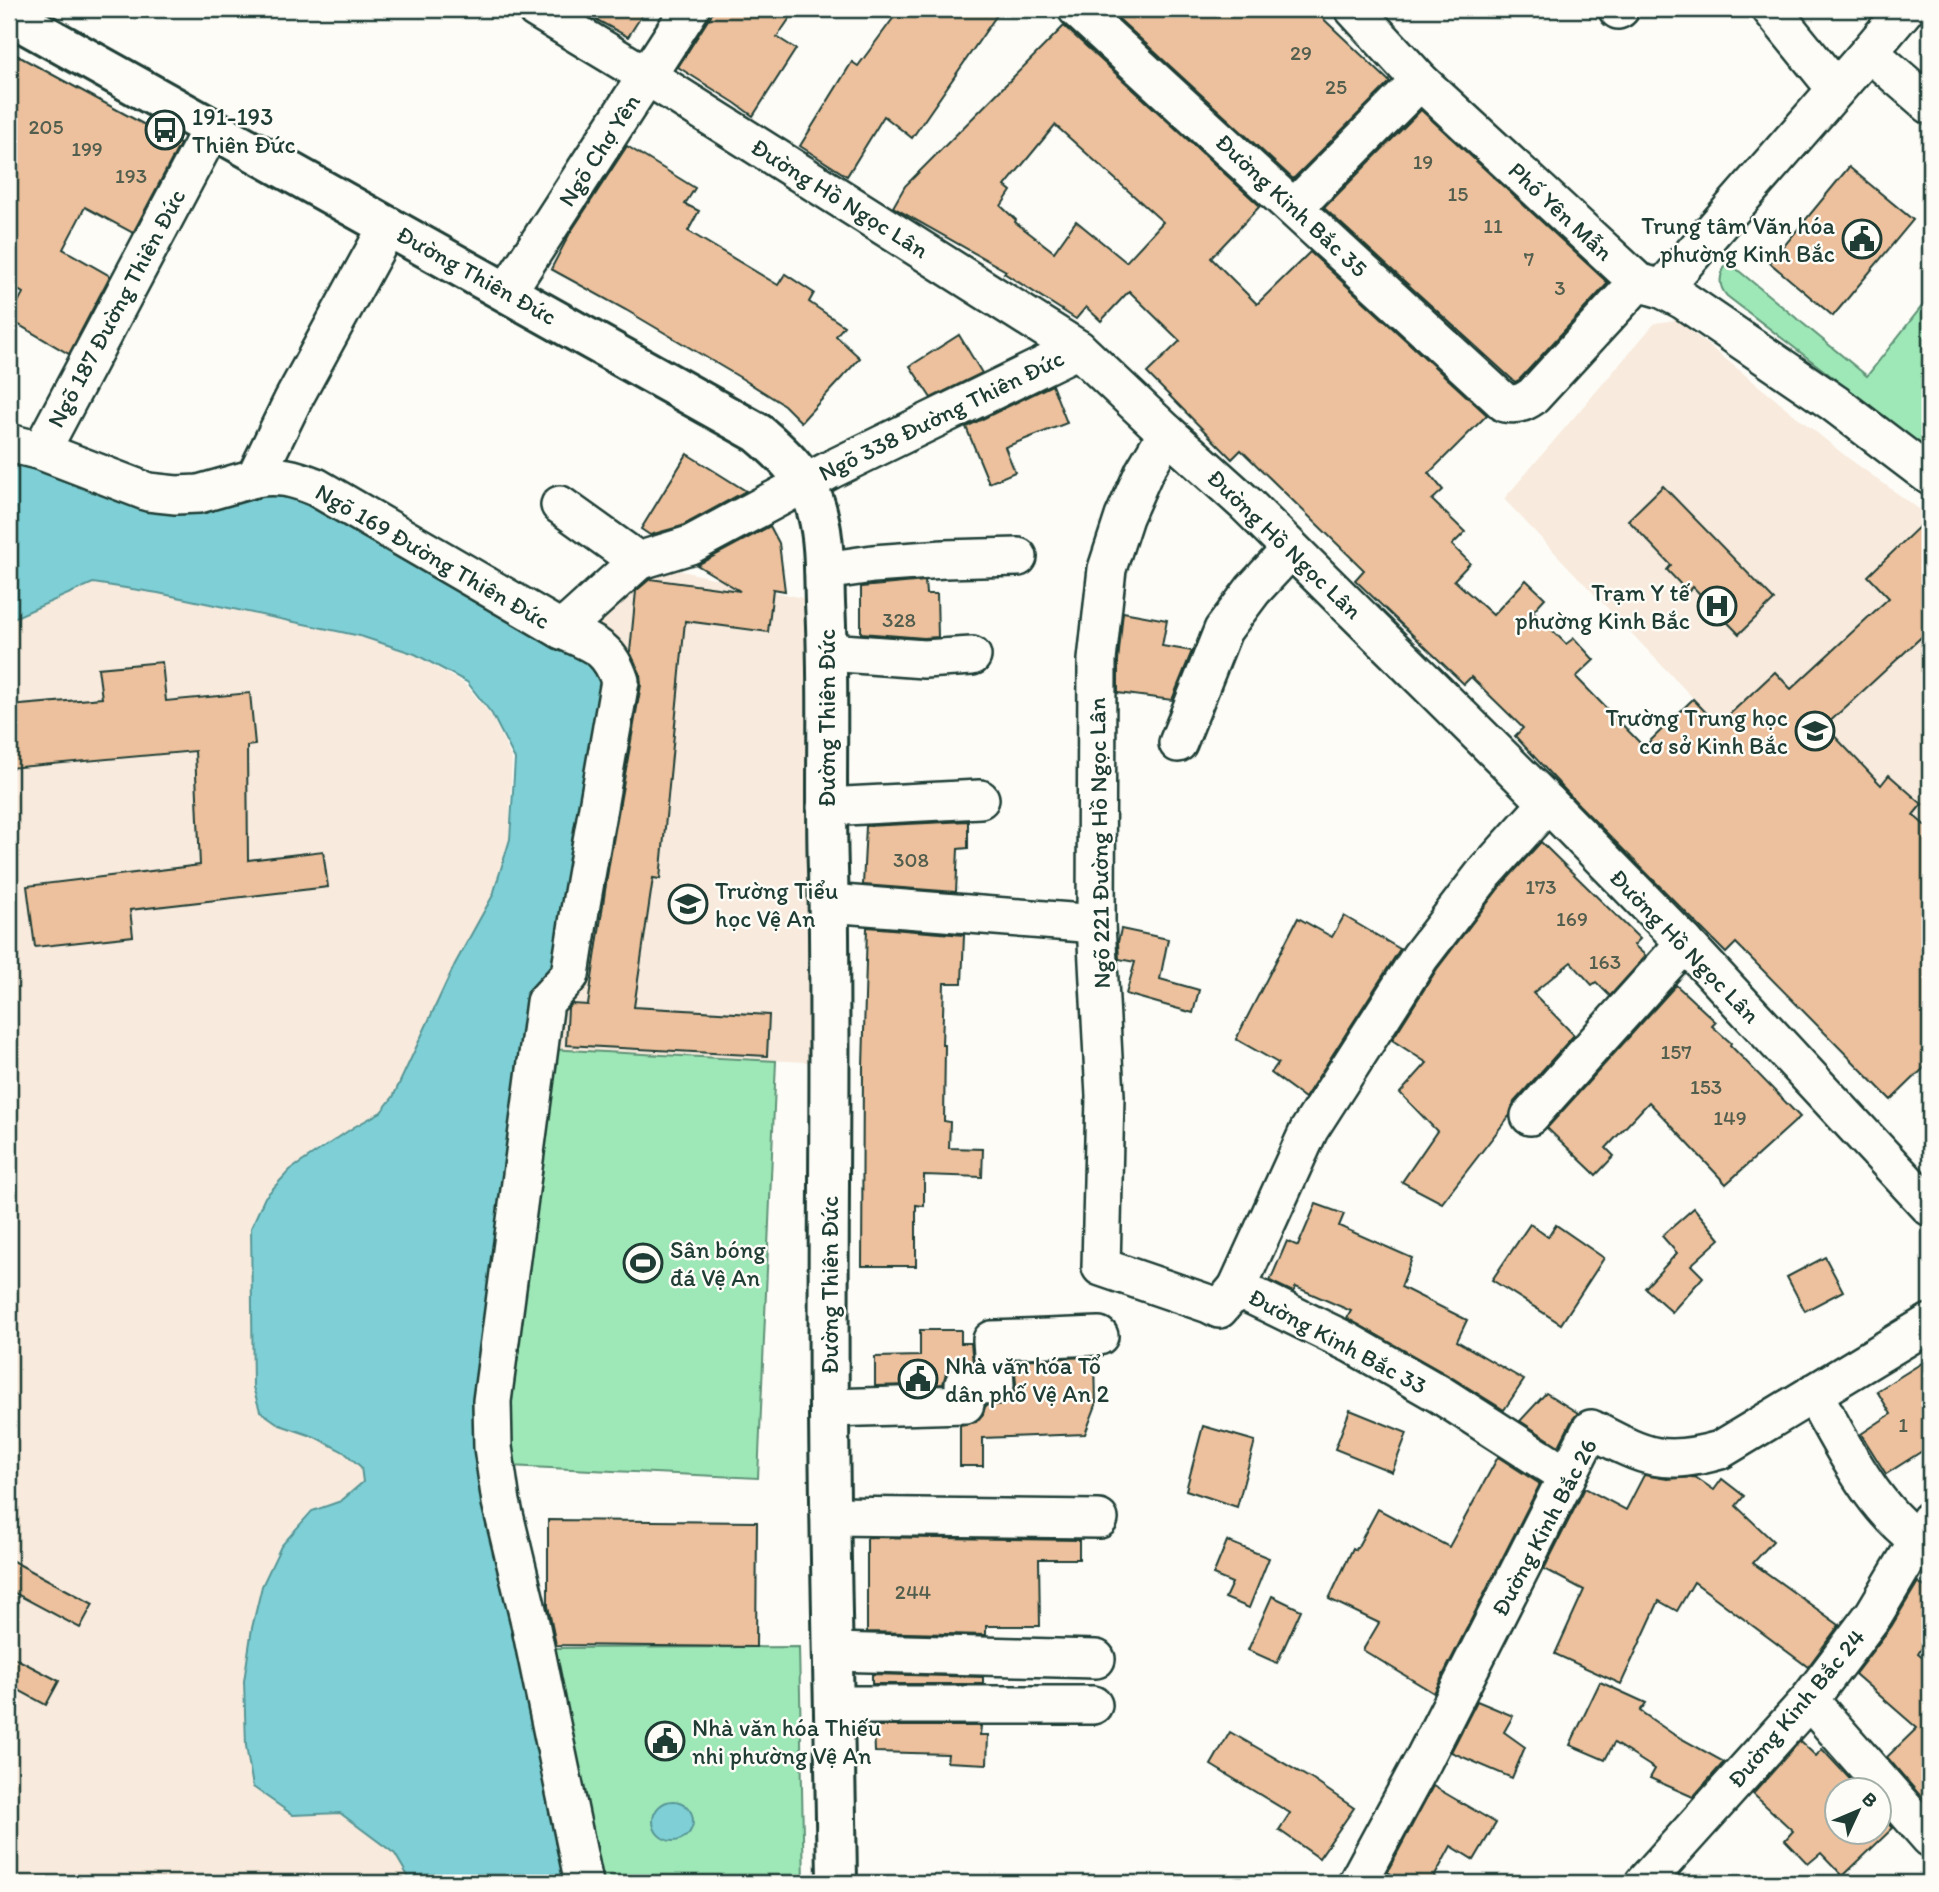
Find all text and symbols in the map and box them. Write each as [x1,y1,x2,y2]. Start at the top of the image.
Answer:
house number: 29 [1290,40,1312,65]
house number: 25 [1325,74,1347,99]
street label: Ngõ Chợ Yên [552,88,646,212]
place label: 191-193 Thiên Đức [192,102,296,159]
bus stop icon: 191-193 Thiên Đức [144,109,186,151]
house number: 205 [28,114,64,139]
street label: Đường Kinh Bắc 35 [1210,127,1374,283]
street label: Đường Hồ Ngọc Lân [746,132,934,264]
house number: 199 [71,136,103,161]
house number: 19 [1413,149,1433,174]
street label: Phố Yên Mẫn [1503,155,1620,267]
house number: 193 [115,163,147,188]
house number: 15 [1448,181,1468,206]
street label: Ngõ 187 Đường Thiên Đức [41,184,191,432]
place label: Trung tâm Văn hóa phường Kinh Bắc [1641,211,1835,268]
house number: 11 [1483,213,1503,238]
public building icon: Trung tâm Văn hóa phường Kinh Bắc [1841,218,1883,260]
street label: Đường Thiên Đức [392,219,562,331]
house number: 7 [1524,246,1534,271]
house number: 3 [1554,275,1566,300]
street label: Ngõ 338 Đường Thiên Đức [814,343,1068,487]
street label: Đường Hồ Ngọc Lân [1202,463,1369,625]
street label: Ngõ 169 Đường Thiên Đức [310,477,556,635]
place label: Trạm Y tế phường Kinh Bắc [1515,578,1691,635]
hospital icon: Trạm Y tế phường Kinh Bắc [1696,585,1738,627]
house number: 328 [882,607,916,632]
street label: Đường Thiên Đức [812,629,841,807]
street label: Ngõ 221 Đường Hồ Ngọc Lân [1082,697,1116,989]
place label: Trường Trung học cơ sở Kinh Bắc [1605,703,1788,760]
school or university icon: Trường Trung học cơ sở Kinh Bắc [1794,710,1836,752]
house number: 308 [893,847,929,872]
street label: Đường Hồ Ngọc Lân [1604,863,1766,1030]
house number: 173 [1525,874,1557,899]
place label: Trường Tiểu học Vệ An [715,876,838,933]
school or university icon: Trường Tiểu học Vệ An [667,883,709,925]
house number: 169 [1556,906,1588,931]
house number: 163 [1589,949,1621,974]
house number: 157 [1660,1039,1692,1064]
house number: 153 [1690,1074,1722,1099]
house number: 149 [1713,1105,1747,1130]
street label: Đường Thiên Đức [815,1196,844,1374]
place label: Sân bóng đá Vệ An [670,1235,766,1292]
sports icon: Sân bóng đá Vệ An [622,1242,664,1284]
street label: Đường Kinh Bắc 33 [1244,1282,1432,1400]
place label: Nhà văn hóa Tổ dân phố Vệ An 2 [945,1351,1110,1408]
public building icon: Nhà văn hóa Tổ dân phố Vệ An 2 [897,1358,939,1400]
house number: 1 [1898,1412,1908,1437]
street label: Đường Kinh Bắc 26 [1485,1433,1603,1621]
house number: 244 [895,1579,932,1604]
street label: Đường Kinh Bắc 24 [1721,1623,1871,1793]
place label: Nhà văn hóa Thiếu nhi phường Vệ An [692,1713,881,1770]
public building icon: Nhà văn hóa Thiếu nhi phường Vệ An [644,1720,686,1762]
north arrow [1824,1776,1894,1846]
text: B [1857,1787,1882,1812]

